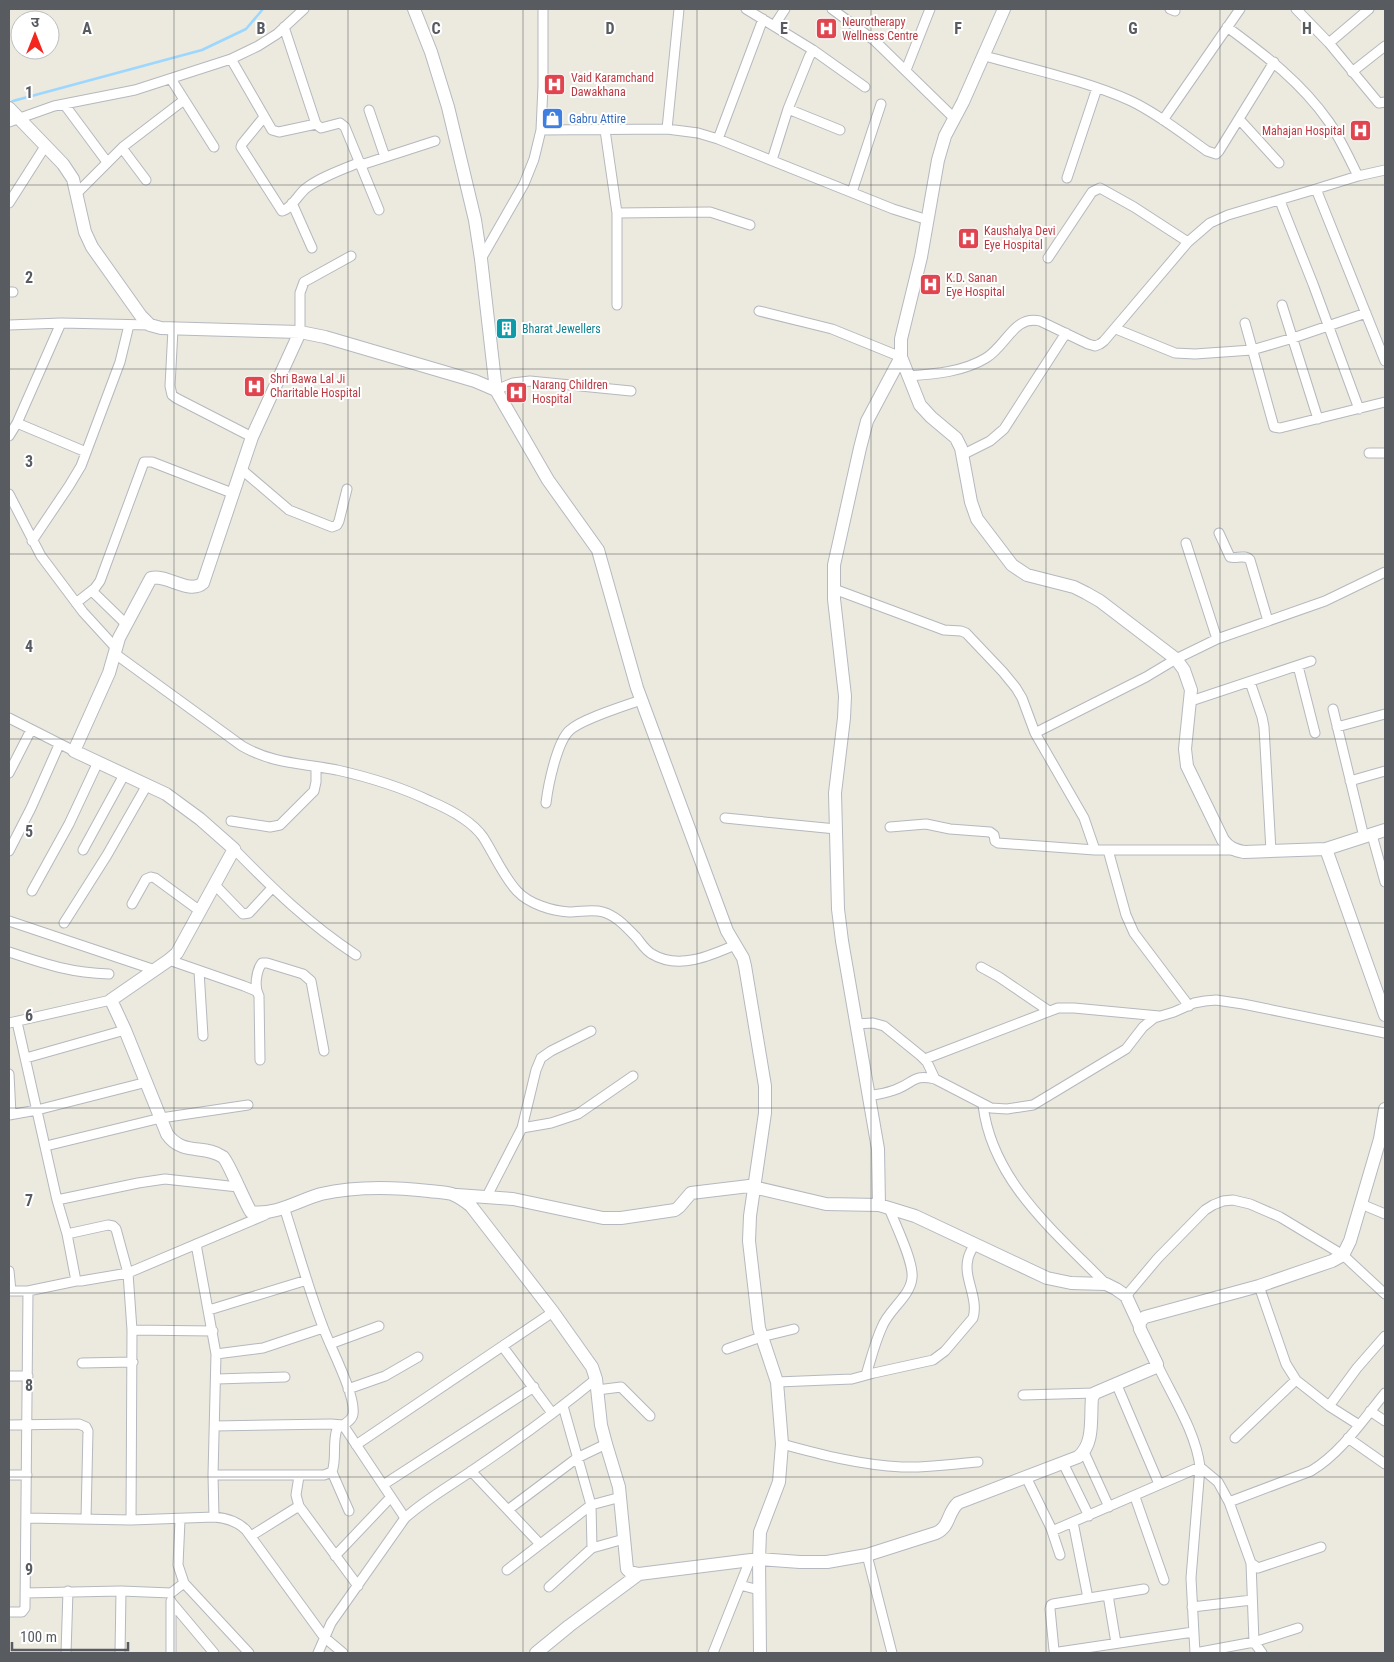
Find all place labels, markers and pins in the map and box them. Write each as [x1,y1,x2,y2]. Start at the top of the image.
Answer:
place label: Neurotherapy Wellness Centre [842,15,919,43]
hospital icon: Neurotherapy Wellness Centre [814,17,838,41]
place label: Vaid Karamchand Dawakhana [571,71,654,99]
hospital icon: Vaid Karamchand Dawakhana [543,73,567,97]
shop icon: Gabru Attire [541,107,565,131]
place label: Gabru Attire [569,112,626,126]
hospital icon: Mahajan Hospital [1349,119,1373,143]
place label: Mahajan Hospital [1262,124,1345,138]
place label: Kaushalya Devi Eye Hospital [984,224,1056,252]
hospital icon: Kaushalya Devi Eye Hospital [956,226,980,250]
place label: K.D. Sanan Eye Hospital [946,271,1005,299]
hospital icon: K.D. Sanan Eye Hospital [918,273,942,297]
building icon: Bharat Jewellers [494,317,518,341]
place label: Bharat Jewellers [522,322,601,336]
place label: Shri Bawa Lal Ji Charitable Hospital [270,372,361,400]
hospital icon: Shri Bawa Lal Ji Charitable Hospital [242,374,266,398]
place label: Narang Children Hospital [532,378,608,406]
hospital icon: Narang Children Hospital [504,380,528,404]

